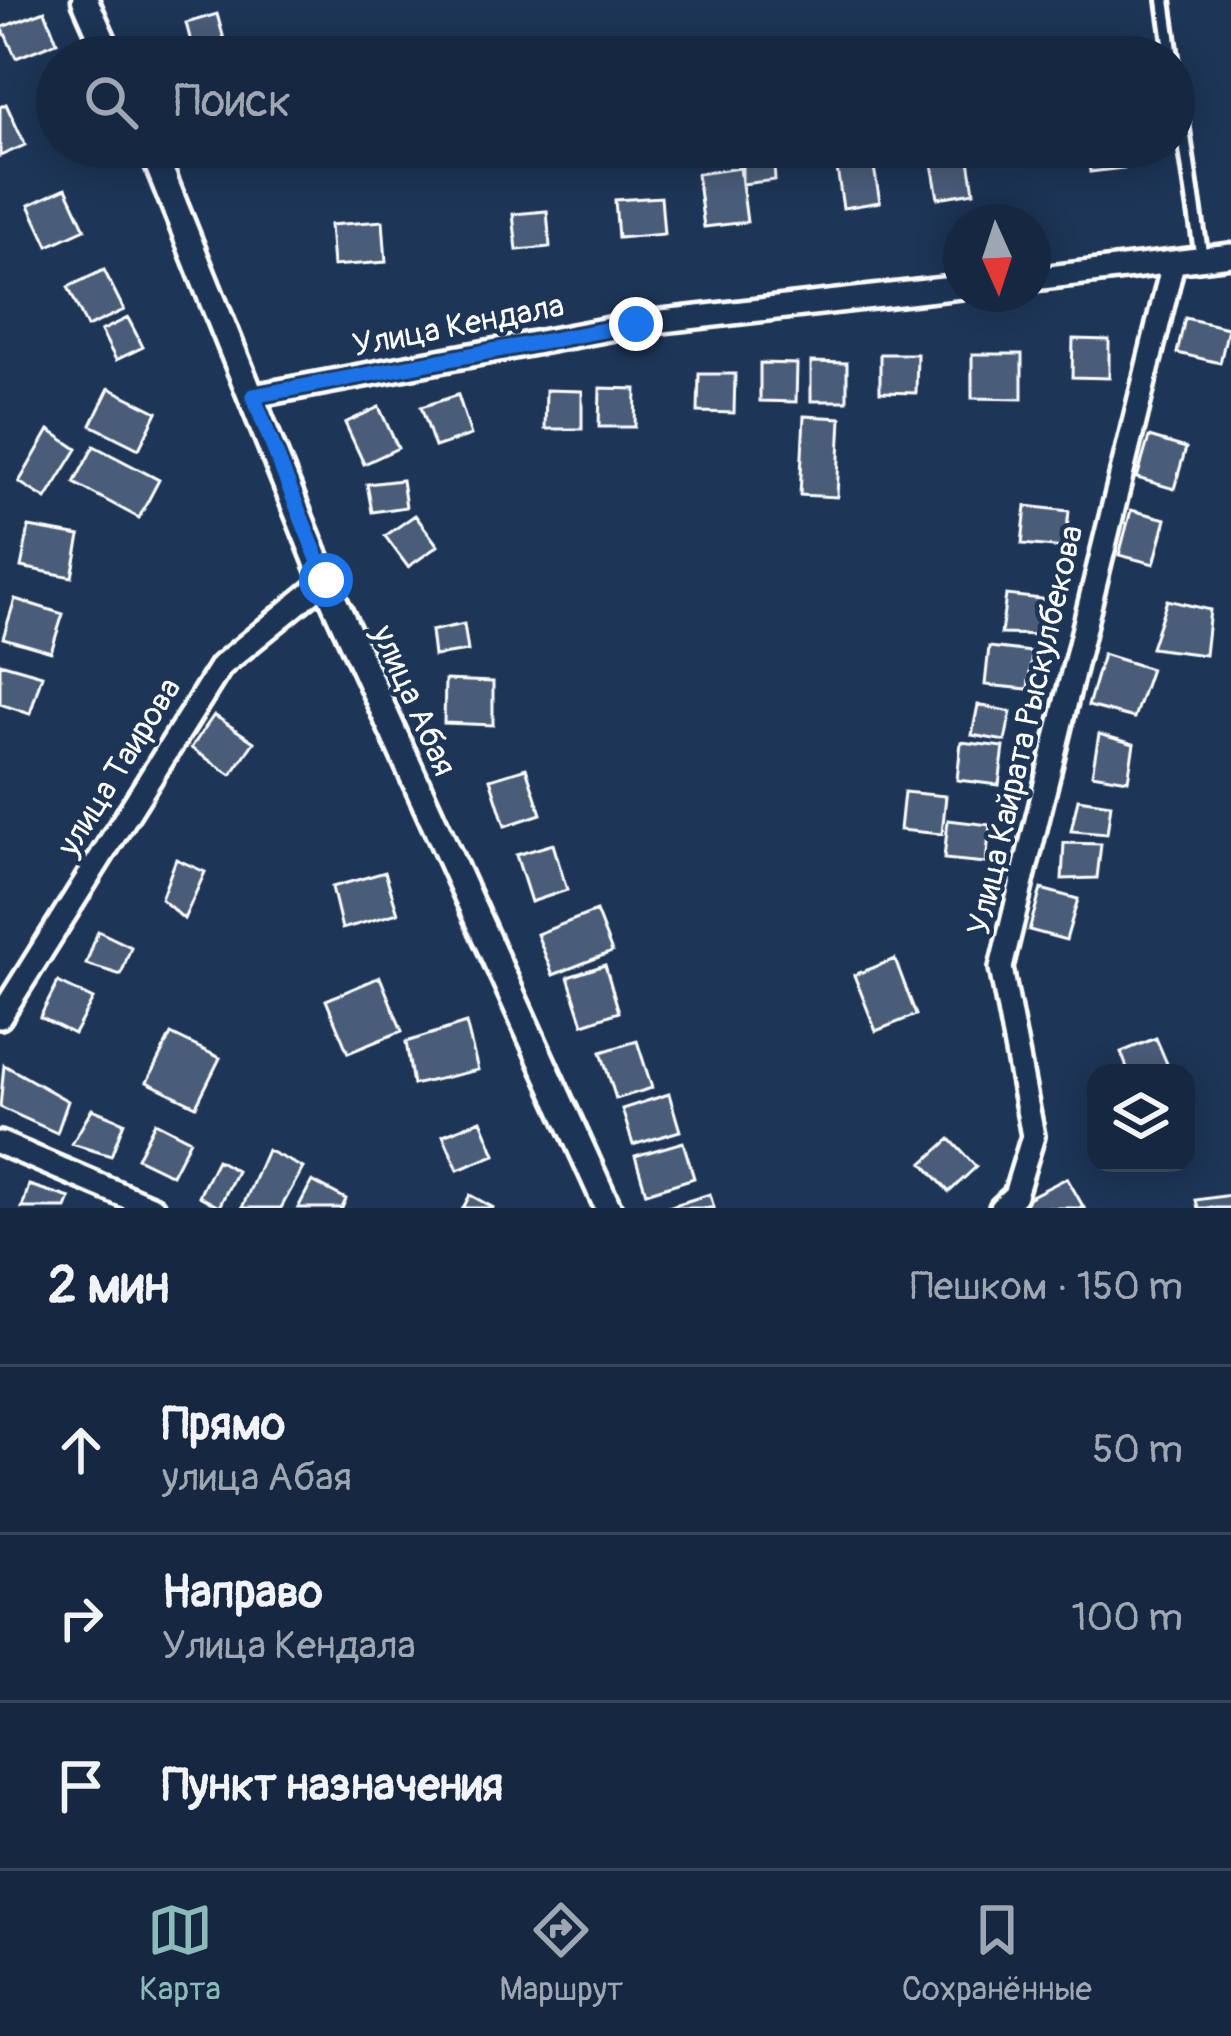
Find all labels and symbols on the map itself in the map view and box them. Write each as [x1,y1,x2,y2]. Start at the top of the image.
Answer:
north arrow [943,204,1051,312]
street label: Улица Кендала [349,285,568,366]
route end [609,297,663,351]
street label: Улица Кайрата Рыскулбекова [958,521,1093,939]
route start [299,553,353,607]
street label: улица Абая [362,618,465,782]
street label: улица Таирова [48,670,190,864]

